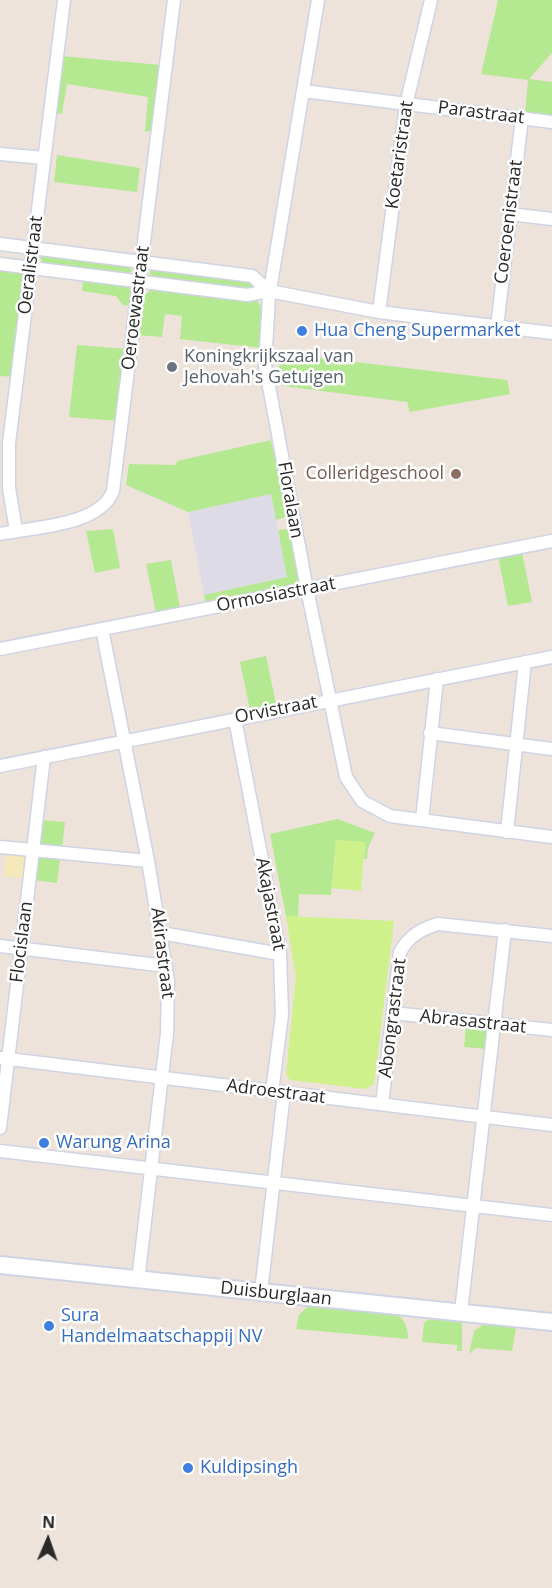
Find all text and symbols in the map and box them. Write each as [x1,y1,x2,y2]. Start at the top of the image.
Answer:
street label: Parastraat [437,97,525,129]
street label: Koetaristraat [382,100,418,210]
street label: Coeroenistraat [491,159,527,285]
street label: Oeralistraat [14,214,48,316]
street label: Oeroewastraat [118,245,154,371]
place label: Hua Cheng Supermarket [314,320,520,342]
marker: Hua Cheng Supermarket [295,324,309,338]
place label: Koningkrijkszaal van Jehovah's Getuigen [184,346,354,388]
marker: Koningkrijkszaal van Jehovah's Getuigen [165,360,179,374]
street label: Floralaan [273,460,307,540]
place label: Colleridgeschool [305,463,444,485]
marker: Colleridgeschool [449,467,463,481]
street label: Ormosiastraat [215,573,337,617]
street label: Orvistraat [233,691,319,729]
street label: Akajastraat [250,856,290,952]
street label: Flocislaan [6,900,38,984]
street label: Akirastraat [146,906,178,1000]
street label: Abongrastraat [375,957,411,1079]
street label: Abrasastraat [419,1006,527,1038]
street label: Adroestraat [225,1075,327,1109]
place label: Warung Arina [56,1132,171,1154]
marker: Warung Arina [37,1136,51,1150]
street label: Duisburglaan [219,1277,333,1311]
place label: Sura Handelmaatschappij NV [61,1305,262,1348]
marker: Sura Handelmaatschappij NV [42,1319,56,1333]
place label: Kuldipsingh [200,1457,298,1479]
marker: Kuldipsingh [181,1461,195,1475]
north arrow [18,1510,78,1570]
text: N [42,1511,56,1533]

